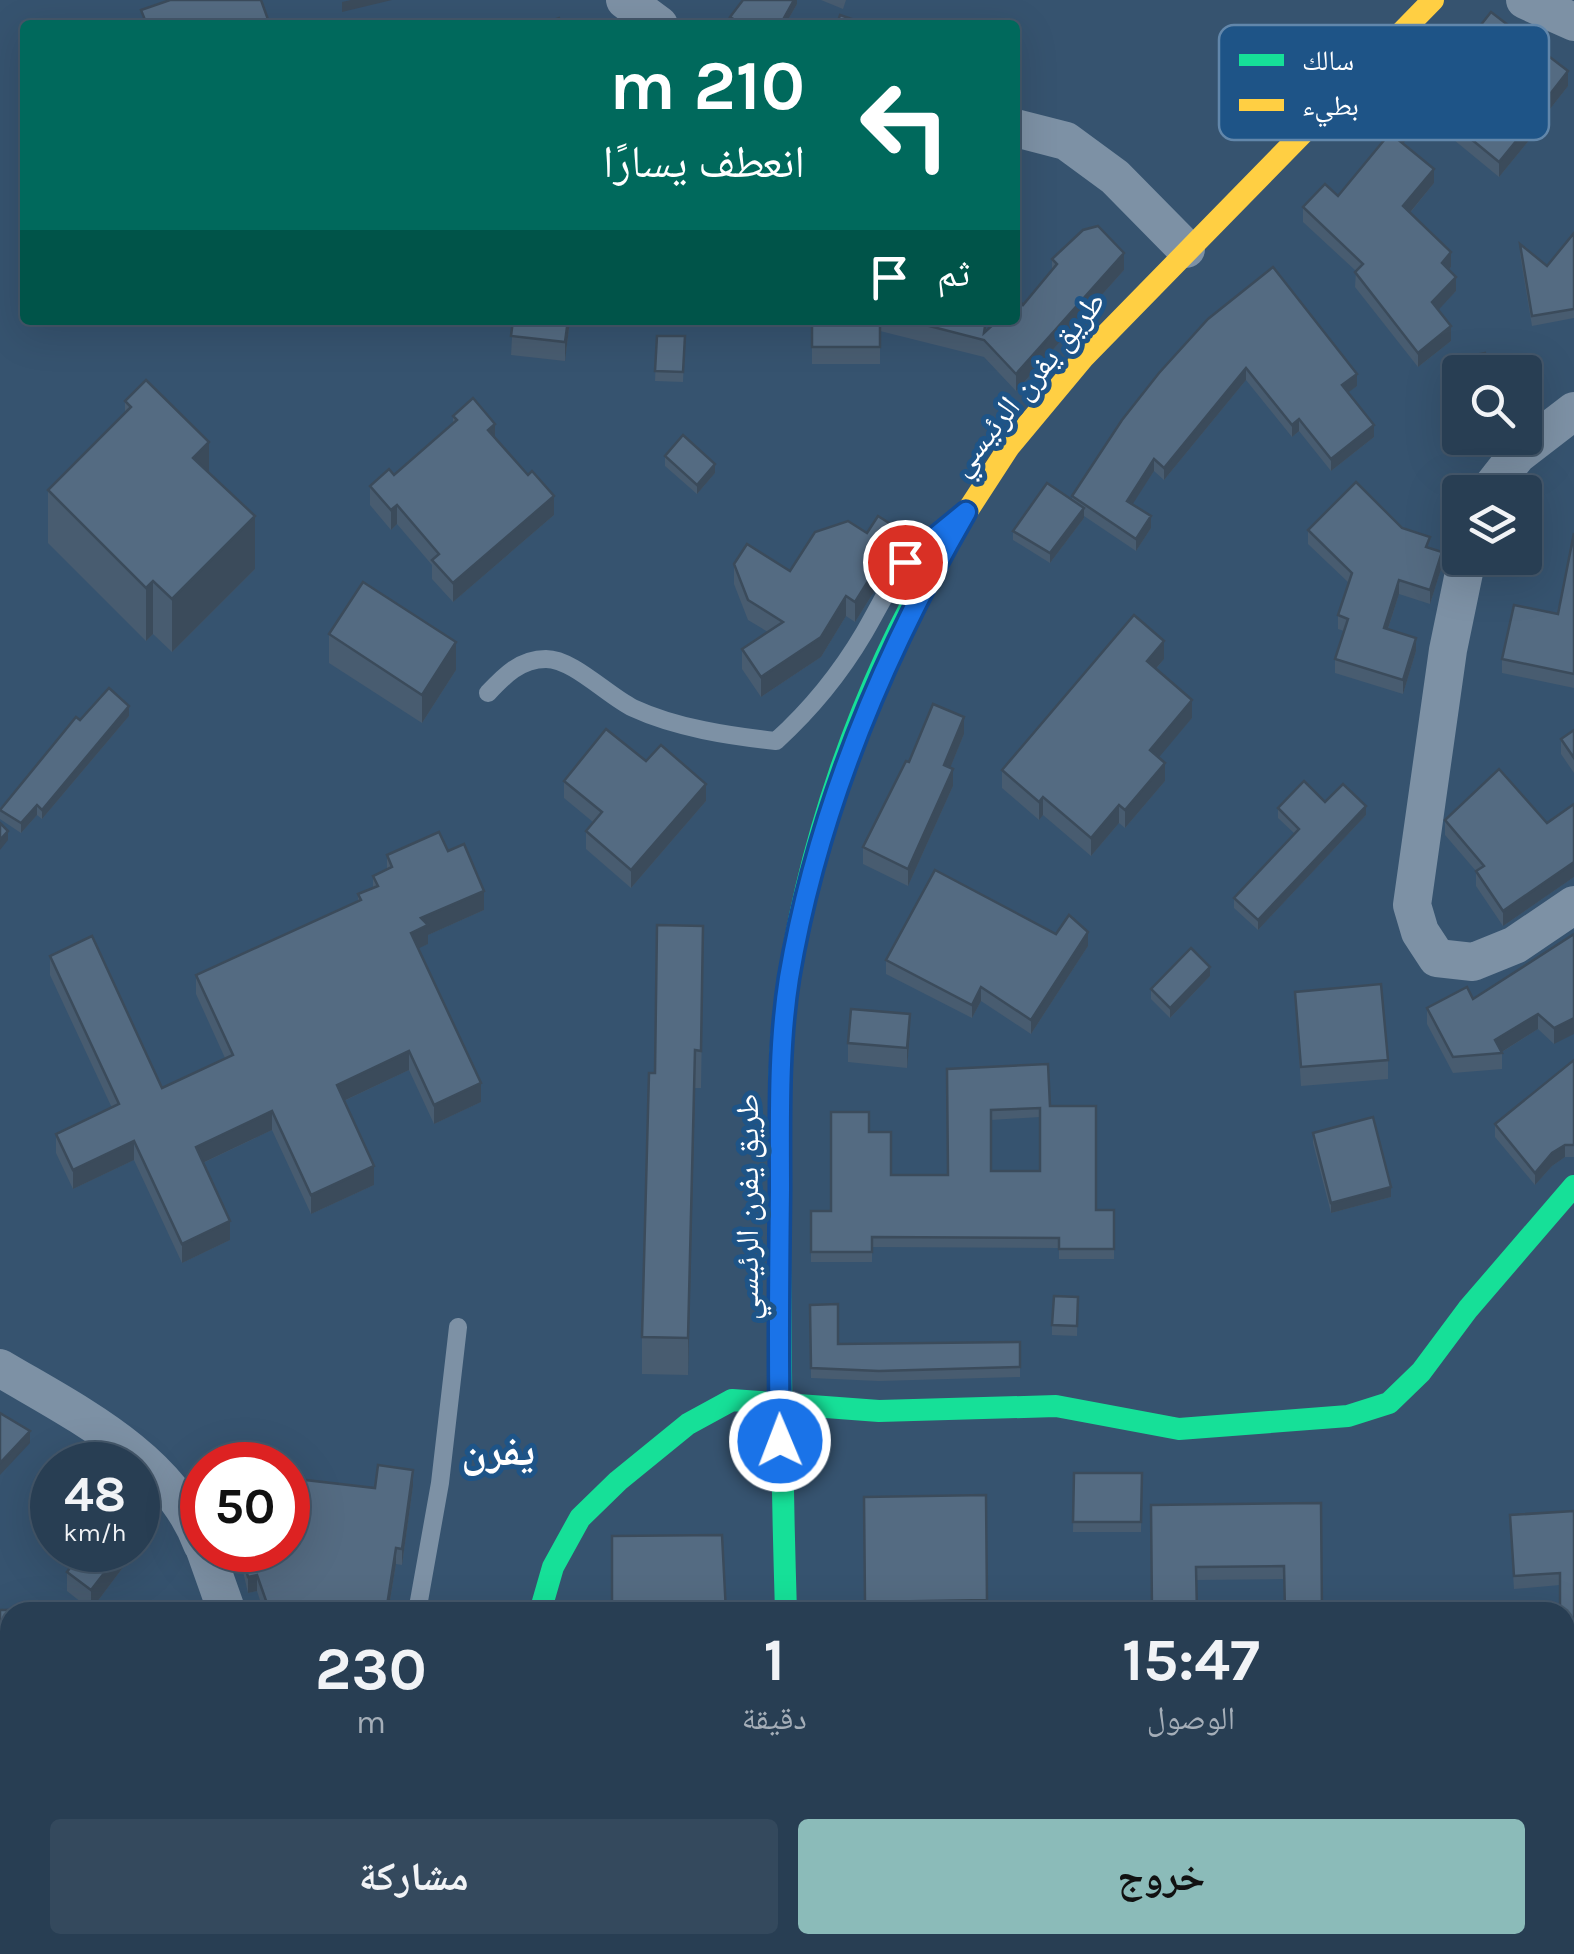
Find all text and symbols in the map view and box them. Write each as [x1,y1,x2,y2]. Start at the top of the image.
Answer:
legend [1219,25,1549,140]
text: سالك [1302,44,1354,77]
text: 210 m [609,45,805,127]
icon: left [840,60,970,190]
text: بطيء [1302,89,1359,128]
text: انعطف يسارًا [603,136,805,188]
icon: arrive [862,250,917,305]
text: ثم [937,251,970,296]
street label: طريق يفرن الرئيسي [942,284,1118,487]
map controls [1442,355,1542,575]
button: search [1442,355,1542,455]
button: layers [1442,475,1542,575]
pin [863,520,948,605]
icon: arrive [878,535,933,590]
street label: طريق يفرن الرئيسي [729,1094,772,1320]
position arrow [728,1389,832,1493]
district label: يفرن [461,1426,535,1476]
speed limit sign: 50 [180,1442,310,1572]
text: 48 [64,1465,126,1524]
text: km/h [63,1518,127,1547]
text: 1 [764,1625,785,1695]
text: 15:47 [1122,1625,1260,1695]
text: 230 [315,1634,427,1704]
text: دقيقة [742,1700,807,1737]
text: الوصول [1147,1700,1235,1737]
text: m [356,1704,386,1741]
button: مشاركة [50,1819,778,1934]
button: خروج [798,1819,1525,1934]

